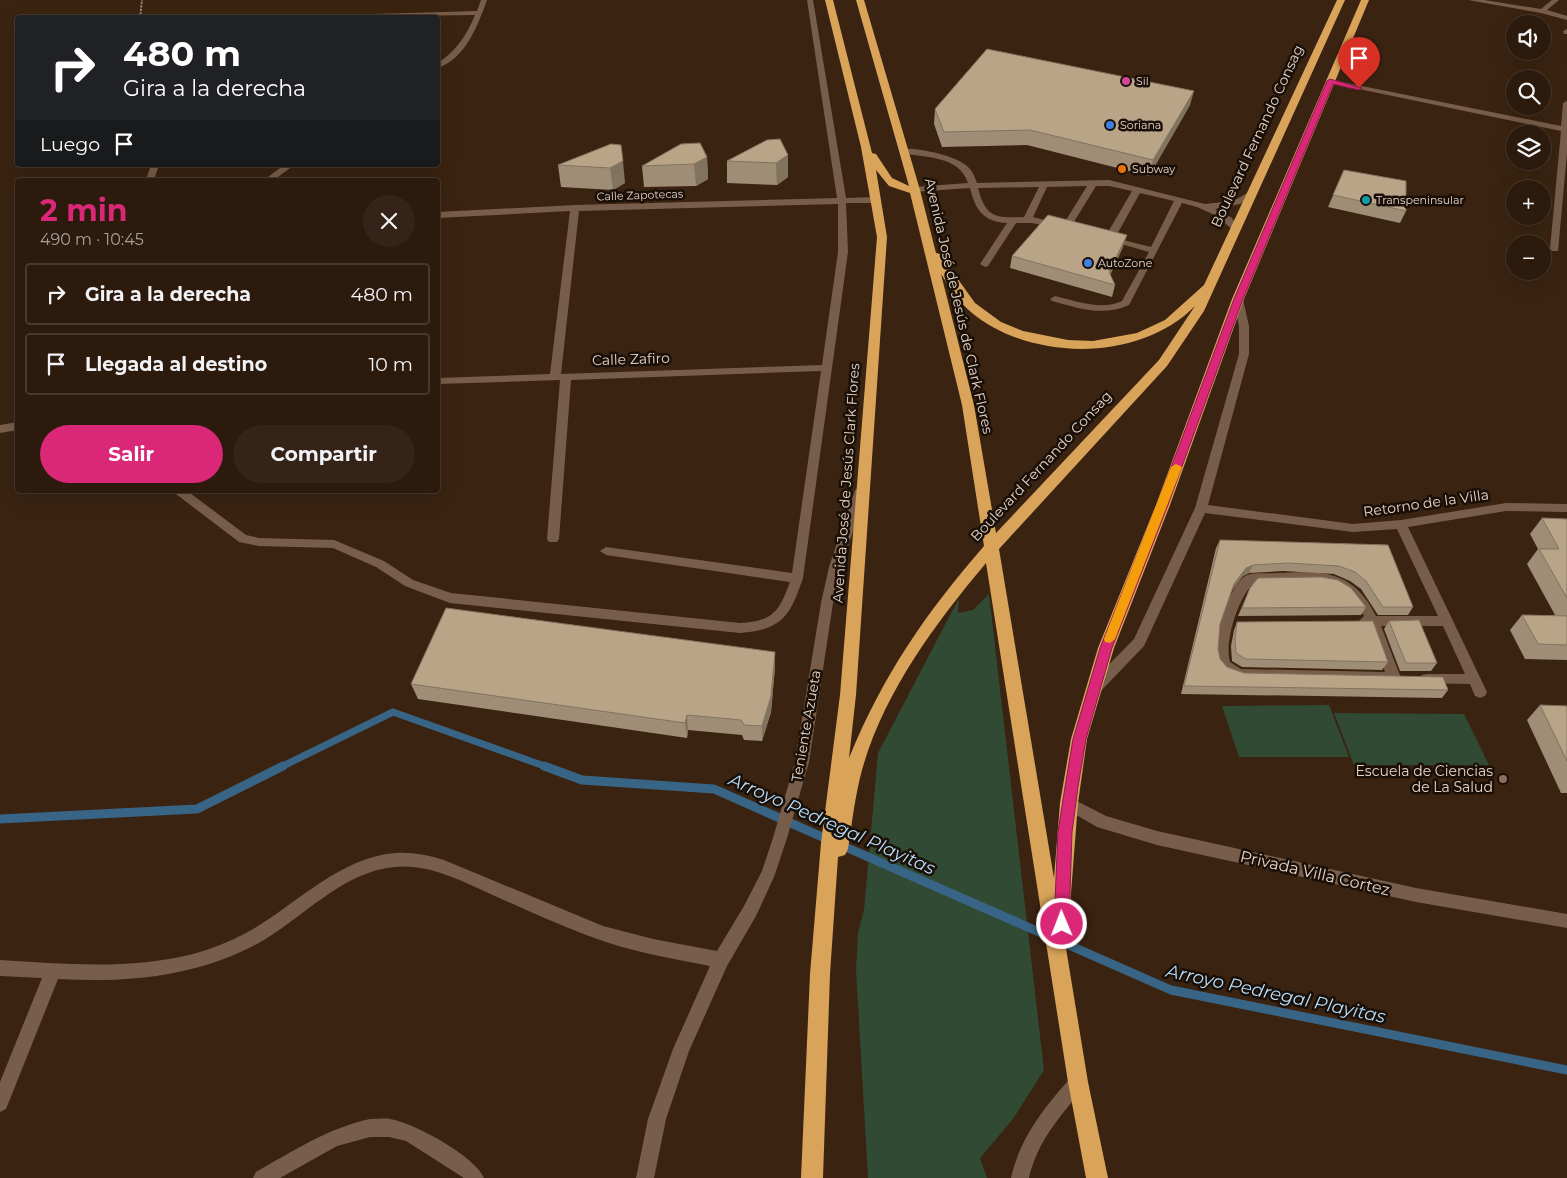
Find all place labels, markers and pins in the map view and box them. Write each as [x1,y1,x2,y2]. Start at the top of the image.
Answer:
pin [1338,37,1380,88]
place label: Sil [1136,74,1149,88]
marker: Sil [1120,75,1132,87]
place label: Soriana [1120,118,1161,132]
marker: Soriana [1104,119,1116,131]
place label: Subway [1132,162,1175,176]
marker: Subway [1116,163,1128,175]
place label: Transpeninsular [1376,193,1464,207]
marker: Transpeninsular [1360,194,1372,206]
place label: AutoZone [1098,256,1153,270]
marker: AutoZone [1082,257,1094,269]
place label: Escuela de Ciencias de La Salud [1356,762,1493,796]
marker: Escuela de Ciencias de La Salud [1497,773,1509,785]

